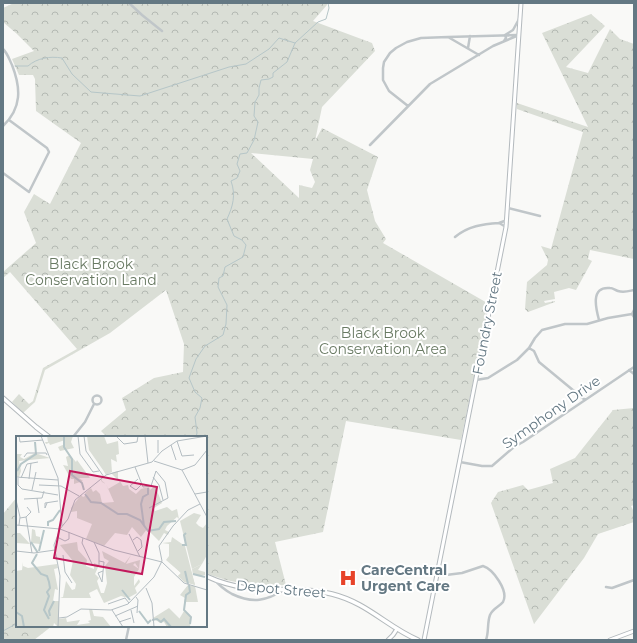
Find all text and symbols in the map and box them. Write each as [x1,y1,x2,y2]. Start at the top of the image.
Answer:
park label: Black Brook Conservation Land [25,255,157,289]
street label: Foundry Street [468,270,506,376]
park label: Black Brook Conservation Area [319,324,447,358]
street label: Symphony Drive [498,371,604,453]
inset map [16,436,207,627]
place label: CareCentral Urgent Care [361,561,450,595]
hospital icon: CareCentral Urgent Care [338,568,358,588]
street label: Depot Street [235,576,327,602]

